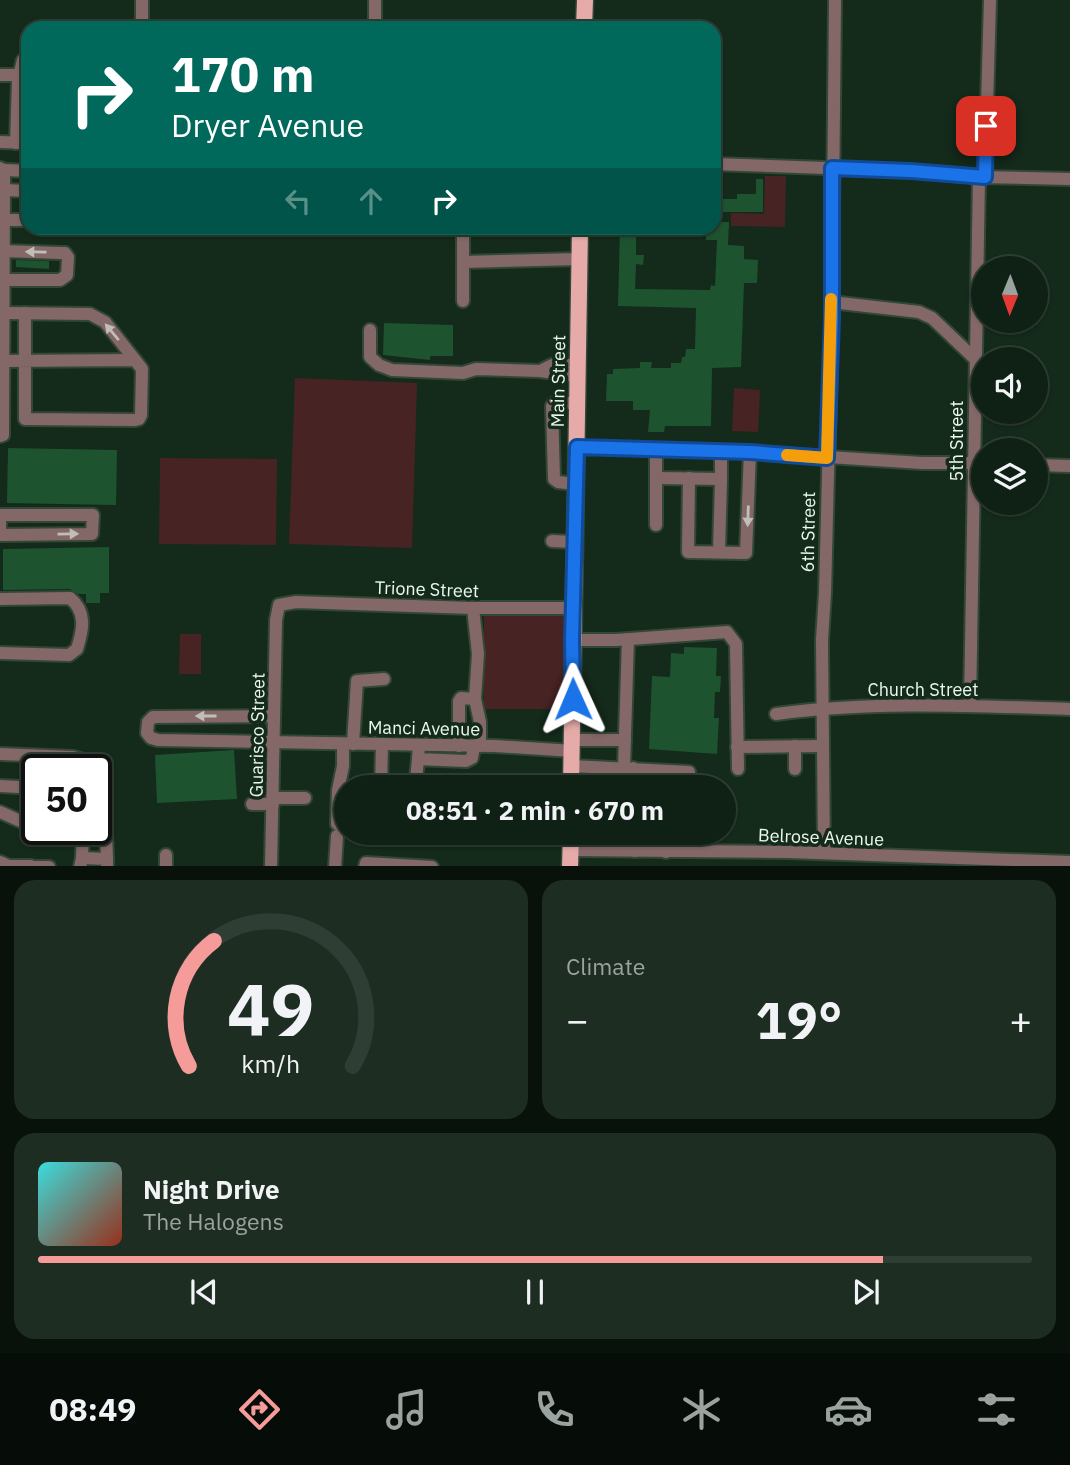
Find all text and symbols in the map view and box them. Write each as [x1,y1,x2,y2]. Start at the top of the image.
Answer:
text: 170 m [171,42,315,105]
icon: right [56,49,147,140]
pin [956,96,1016,156]
text: Dryer Avenue [171,104,364,146]
icon: arrive [967,107,1005,145]
icon: left [279,182,317,220]
icon: ahead [352,182,390,220]
icon: right [425,182,463,220]
one-way arrow [25,246,47,258]
north arrow [971,256,1048,332]
map controls [971,256,1048,515]
one-way arrow [105,323,120,340]
street label: Main Street [546,335,570,427]
button: sound [971,347,1048,424]
street label: 5th Street [945,401,968,481]
button: layers [971,438,1048,515]
street label: 6th Street [796,491,820,573]
one-way arrow [742,506,753,528]
one-way arrow [58,528,80,540]
street label: Trione Street [374,576,480,602]
position arrow [536,662,610,736]
street label: Guarisco Street [244,672,270,798]
street label: Church Street [867,678,979,701]
one-way arrow [195,710,217,722]
street label: Manci Avenue [368,716,480,740]
speed limit sign: 50 [21,754,112,845]
text: 08:51 · 2 min · 670 m [406,793,664,827]
street label: Belrose Avenue [758,823,885,851]
text: Climate [566,951,645,981]
text: 49 [227,961,315,1056]
text: 19° [756,986,842,1053]
text: − [566,995,589,1044]
text: + [1009,995,1032,1044]
text: km/h [242,1046,300,1079]
text: Night Drive [143,1172,280,1206]
text: The Halogens [143,1206,284,1236]
icon: previous [185,1273,223,1311]
icon: pause [516,1273,554,1311]
icon: next [847,1273,885,1311]
icon: directions [235,1385,284,1434]
icon: music [382,1385,431,1434]
icon: phone [530,1385,579,1434]
icon: climate [677,1385,726,1434]
icon: car [824,1385,873,1434]
icon: filters [972,1385,1021,1434]
text: 08:49 [49,1388,137,1430]

